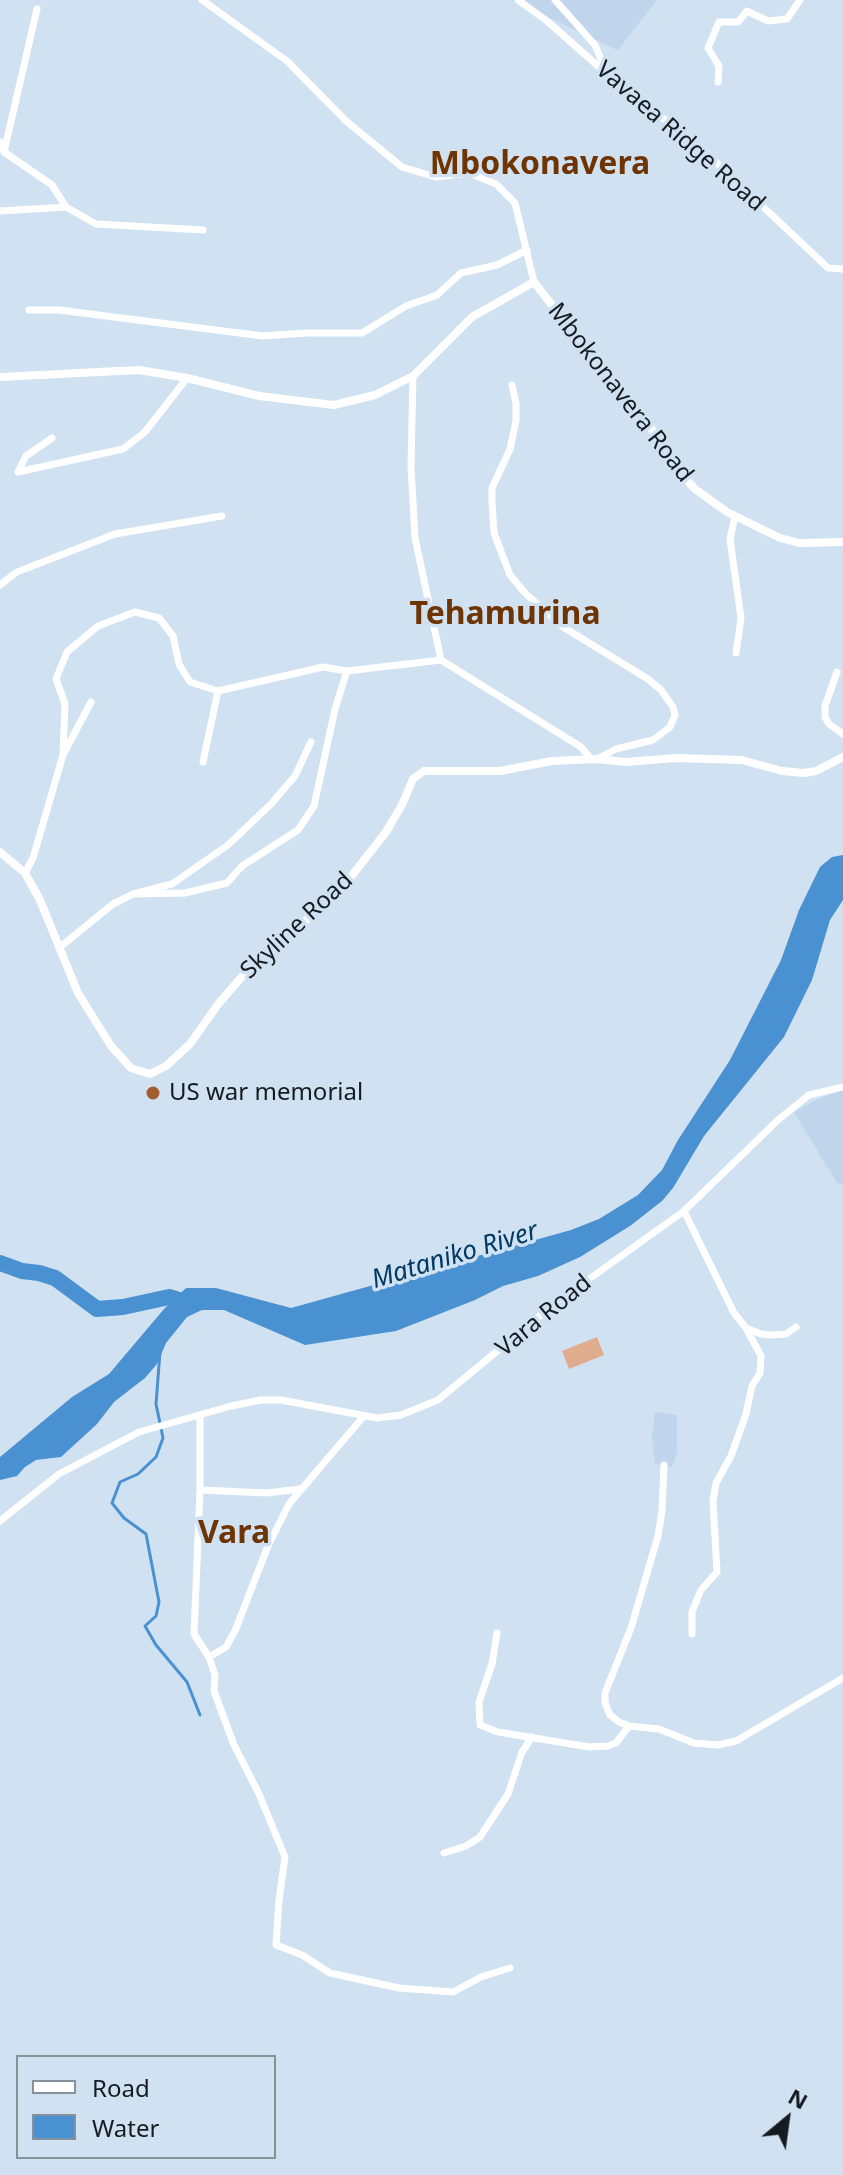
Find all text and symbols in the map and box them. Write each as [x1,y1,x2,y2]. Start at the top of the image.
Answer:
street label: Vavaea Ridge Road [590,56,770,218]
district label: Mbokonavera [430,146,650,184]
street label: Mbokonavera Road [541,298,699,488]
district label: Tehamurina [409,596,601,634]
street label: Skyline Road [235,867,359,985]
place label: US war memorial [169,1079,363,1107]
marker: US war memorial [144,1084,162,1102]
water label: Mataniko River [368,1216,542,1296]
street label: Vara Road [491,1269,597,1363]
district label: Vara [198,1515,270,1553]
legend [16,2055,276,2159]
text: Road [92,2071,150,2104]
north arrow [747,2079,827,2159]
text: N [784,2081,814,2115]
text: Water [92,2111,159,2144]

